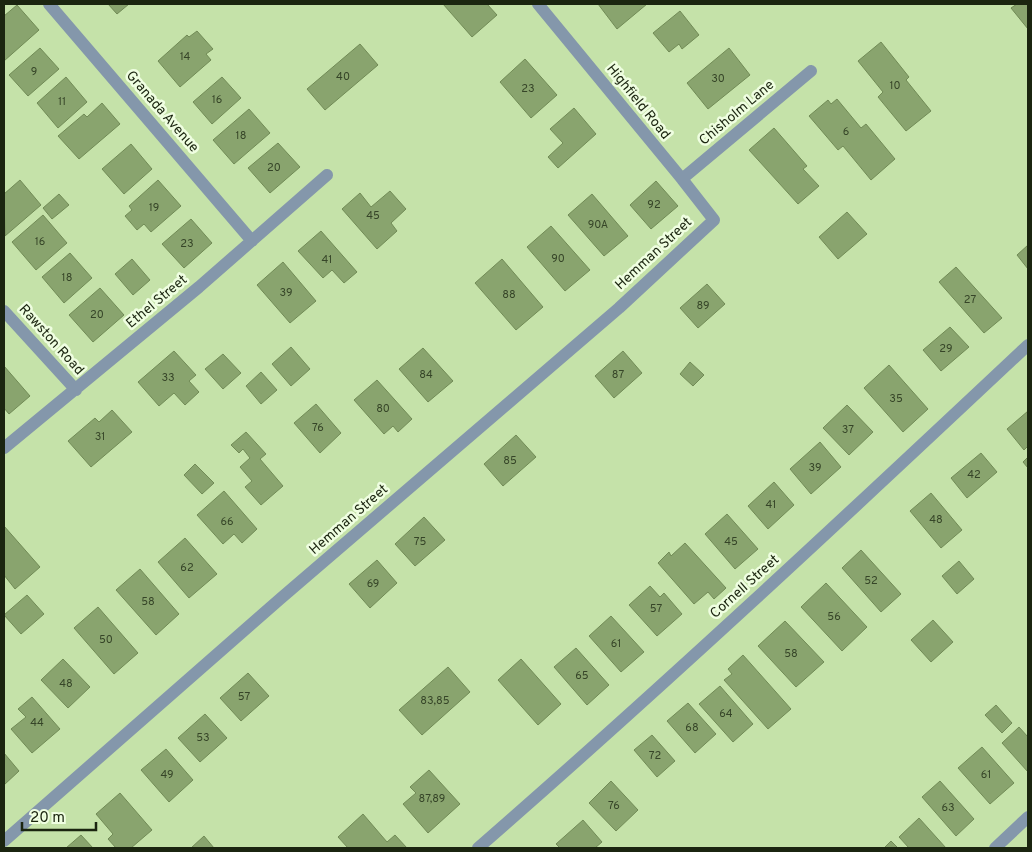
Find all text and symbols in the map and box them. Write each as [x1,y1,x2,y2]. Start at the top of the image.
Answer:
house number: 14 [180,50,191,64]
street label: Highfield Road [602,61,674,143]
house number: 9 [31,65,37,79]
street label: Granada Avenue [122,68,202,156]
house number: 40 [336,70,350,84]
house number: 30 [711,72,725,86]
street label: Chisholm Lane [696,77,778,149]
house number: 10 [889,79,901,93]
house number: 23 [521,82,535,96]
house number: 16 [212,93,222,107]
house number: 11 [58,95,66,109]
house number: 6 [843,125,849,139]
house number: 18 [236,129,246,143]
house number: 20 [267,161,281,175]
house number: 92 [647,198,661,212]
house number: 19 [149,201,159,215]
house number: 45 [366,209,380,223]
street label: Hemman Street [612,214,696,294]
house number: 90A [588,218,608,232]
house number: 16 [35,235,45,249]
house number: 23 [180,237,194,251]
house number: 90 [551,252,565,266]
house number: 41 [322,253,332,267]
house number: 18 [62,271,72,285]
street label: Ethel Street [123,272,191,332]
house number: 39 [280,286,292,300]
house number: 88 [502,288,516,302]
house number: 27 [964,293,976,307]
house number: 89 [696,299,710,313]
street label: Rawston Road [15,301,87,379]
house number: 20 [90,308,104,322]
house number: 29 [939,342,953,356]
house number: 84 [419,368,433,382]
house number: 87 [612,368,624,382]
house number: 33 [161,371,175,385]
house number: 35 [889,392,903,406]
house number: 80 [376,402,390,416]
house number: 76 [312,421,324,435]
house number: 37 [842,423,854,437]
house number: 31 [95,430,105,444]
house number: 85 [503,454,517,468]
house number: 39 [809,461,821,475]
house number: 42 [967,468,981,482]
street label: Hemman Street [306,481,392,559]
house number: 41 [766,498,776,512]
house number: 48 [929,513,943,527]
house number: 66 [220,515,234,529]
house number: 75 [414,535,426,549]
house number: 45 [724,535,738,549]
street label: Cornell Street [707,552,783,622]
house number: 62 [180,561,194,575]
house number: 52 [864,574,878,588]
house number: 69 [367,577,379,591]
house number: 58 [141,595,155,609]
house number: 57 [650,602,662,616]
house number: 56 [827,610,841,624]
house number: 50 [99,633,113,647]
house number: 61 [611,637,621,651]
house number: 58 [784,647,798,661]
house number: 65 [575,669,589,683]
house number: 48 [59,677,73,691]
house number: 57 [238,690,250,704]
house number: 83,85 [420,694,450,708]
house number: 64 [719,707,733,721]
house number: 44 [30,716,44,730]
house number: 68 [685,721,699,735]
house number: 53 [196,731,210,745]
house number: 72 [649,749,661,763]
house number: 49 [160,768,174,782]
house number: 61 [981,768,991,782]
house number: 87,89 [419,792,445,806]
house number: 76 [608,799,620,813]
scale bar [22,800,96,832]
house number: 63 [941,801,955,815]
text: 20 m [30,809,65,828]

